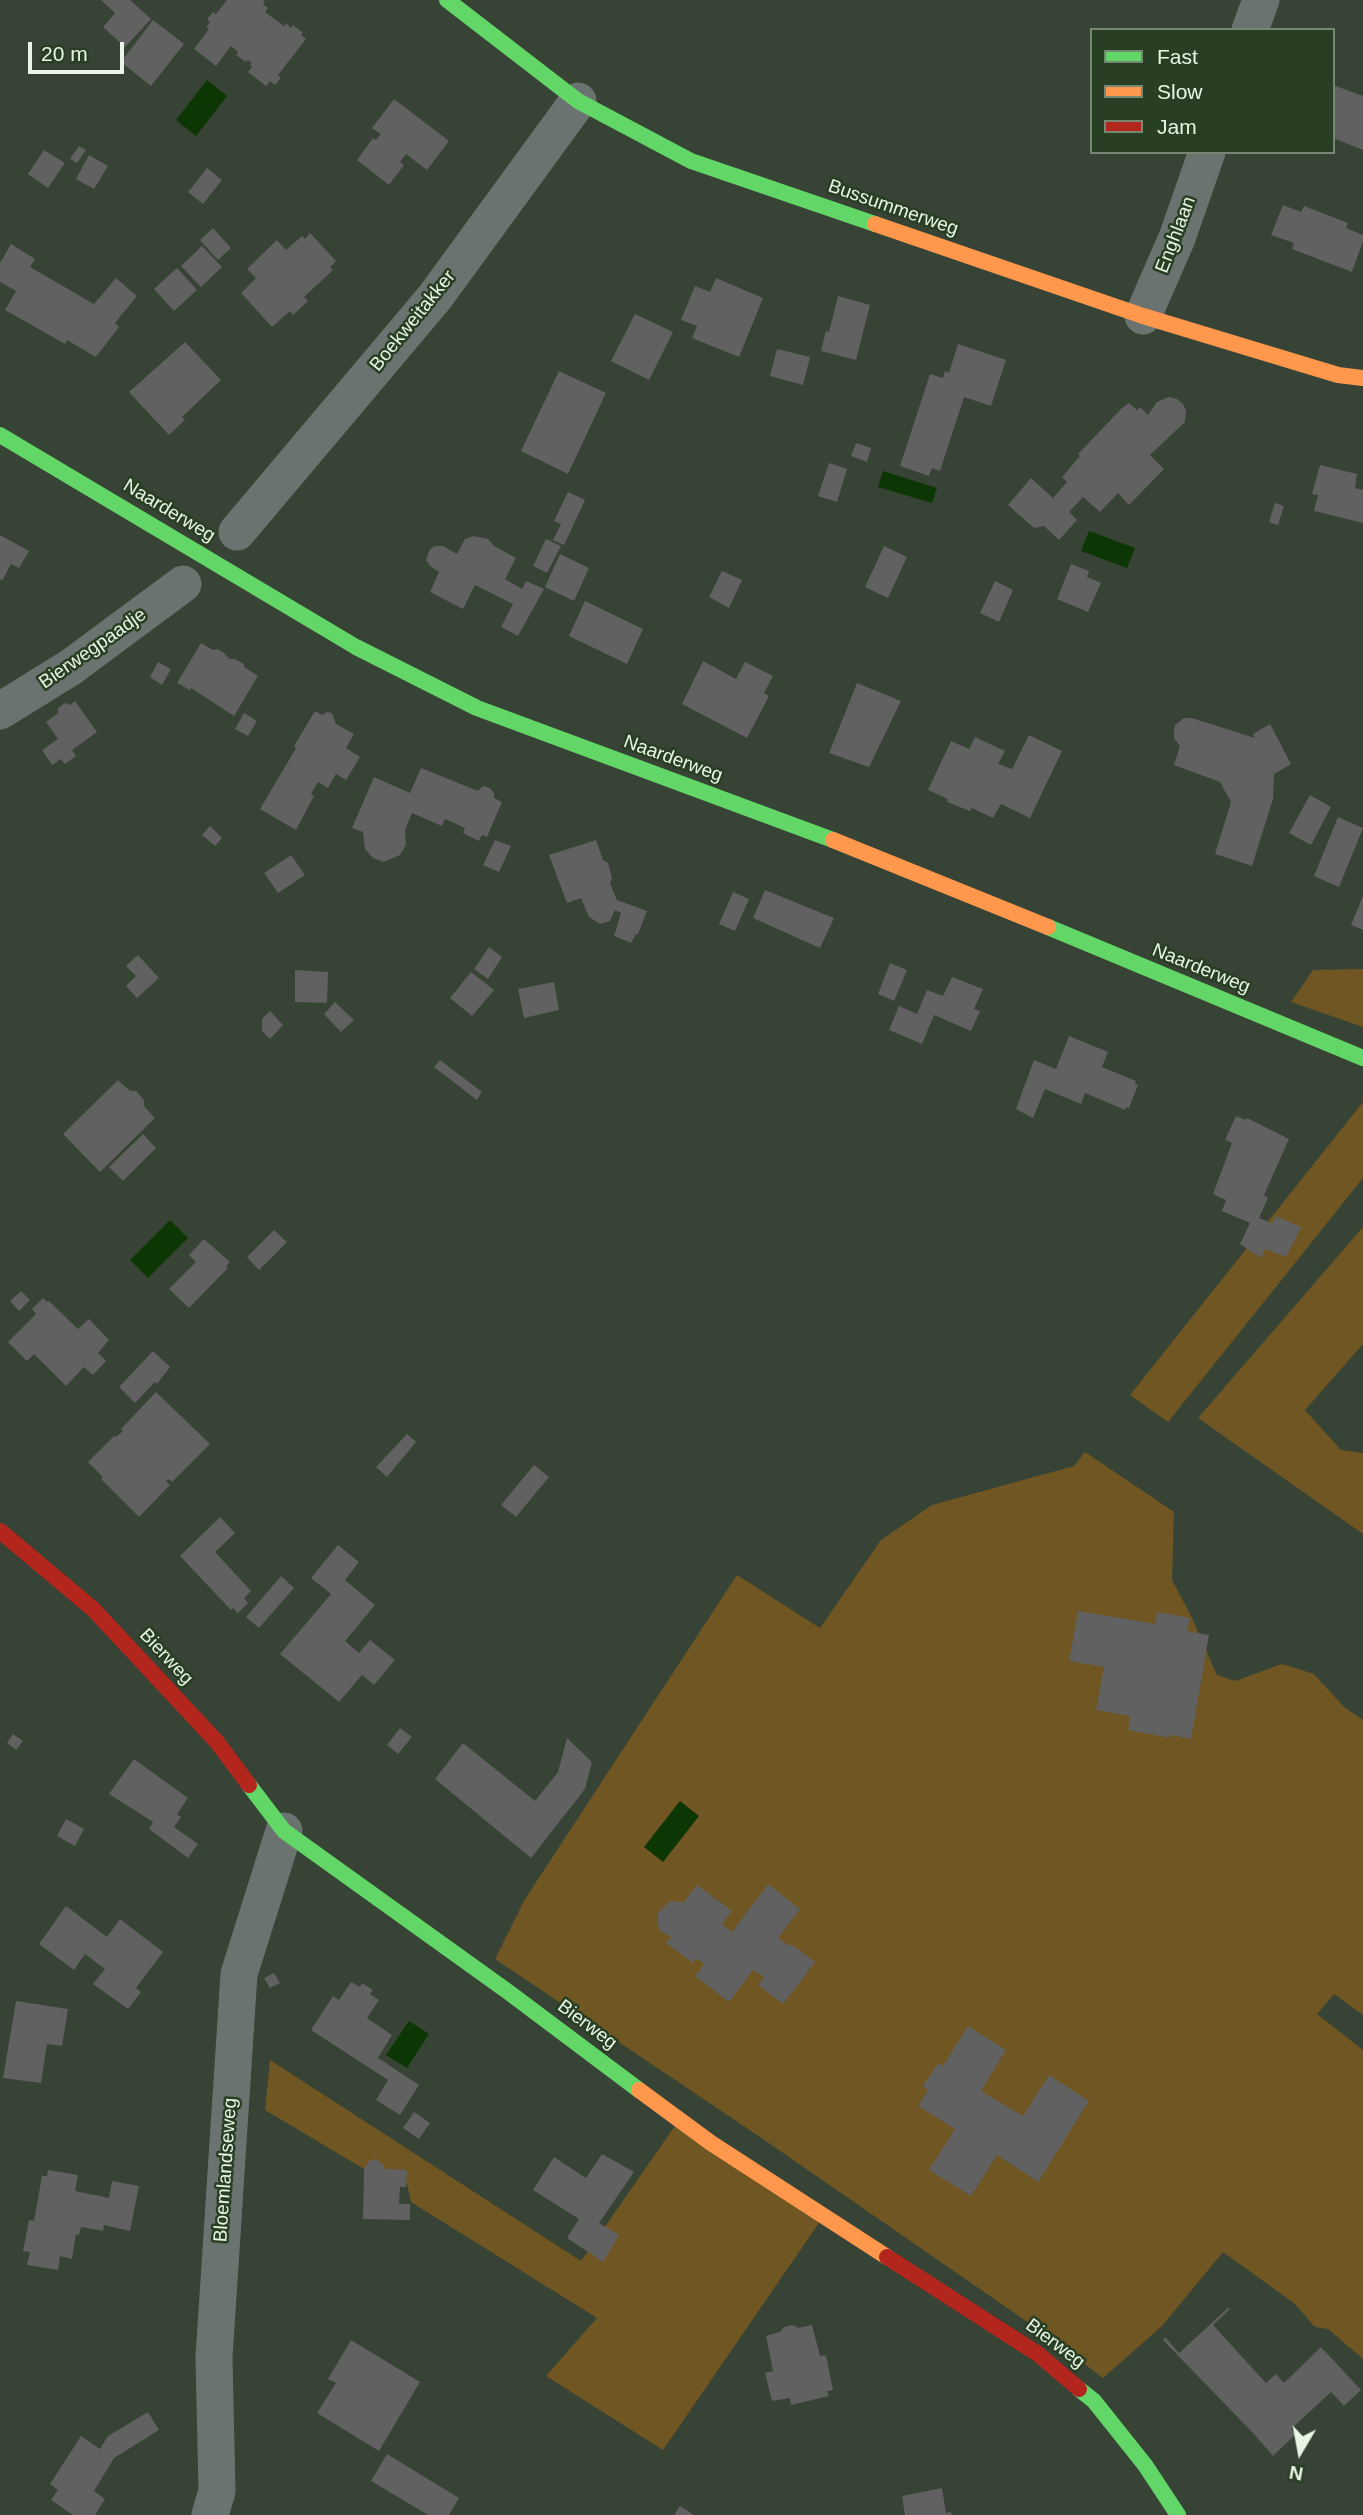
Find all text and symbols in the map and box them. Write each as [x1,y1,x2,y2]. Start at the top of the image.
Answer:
scale bar [32,28,128,72]
legend [1090,28,1335,154]
text: 20 m [41,42,88,65]
text: Fast [1157,45,1198,68]
text: Slow [1157,80,1203,103]
text: Jam [1157,115,1197,138]
street label: Bussummerweg [825,175,961,241]
street label: Enghlaan [1151,193,1201,277]
street label: Boekweitakker [365,266,461,376]
street label: Naarderweg [119,475,219,547]
street label: Bierwegpaadje [35,604,151,694]
street label: Naarderweg [620,731,726,787]
street label: Naarderweg [1149,939,1253,999]
street label: Bierweg [134,1624,198,1690]
street label: Bierweg [553,1995,621,2055]
street label: Bloemlandseweg [210,2097,242,2243]
street label: Bierweg [1021,2314,1089,2374]
north arrow [1265,2417,1335,2487]
text: N [1288,2462,1305,2485]

